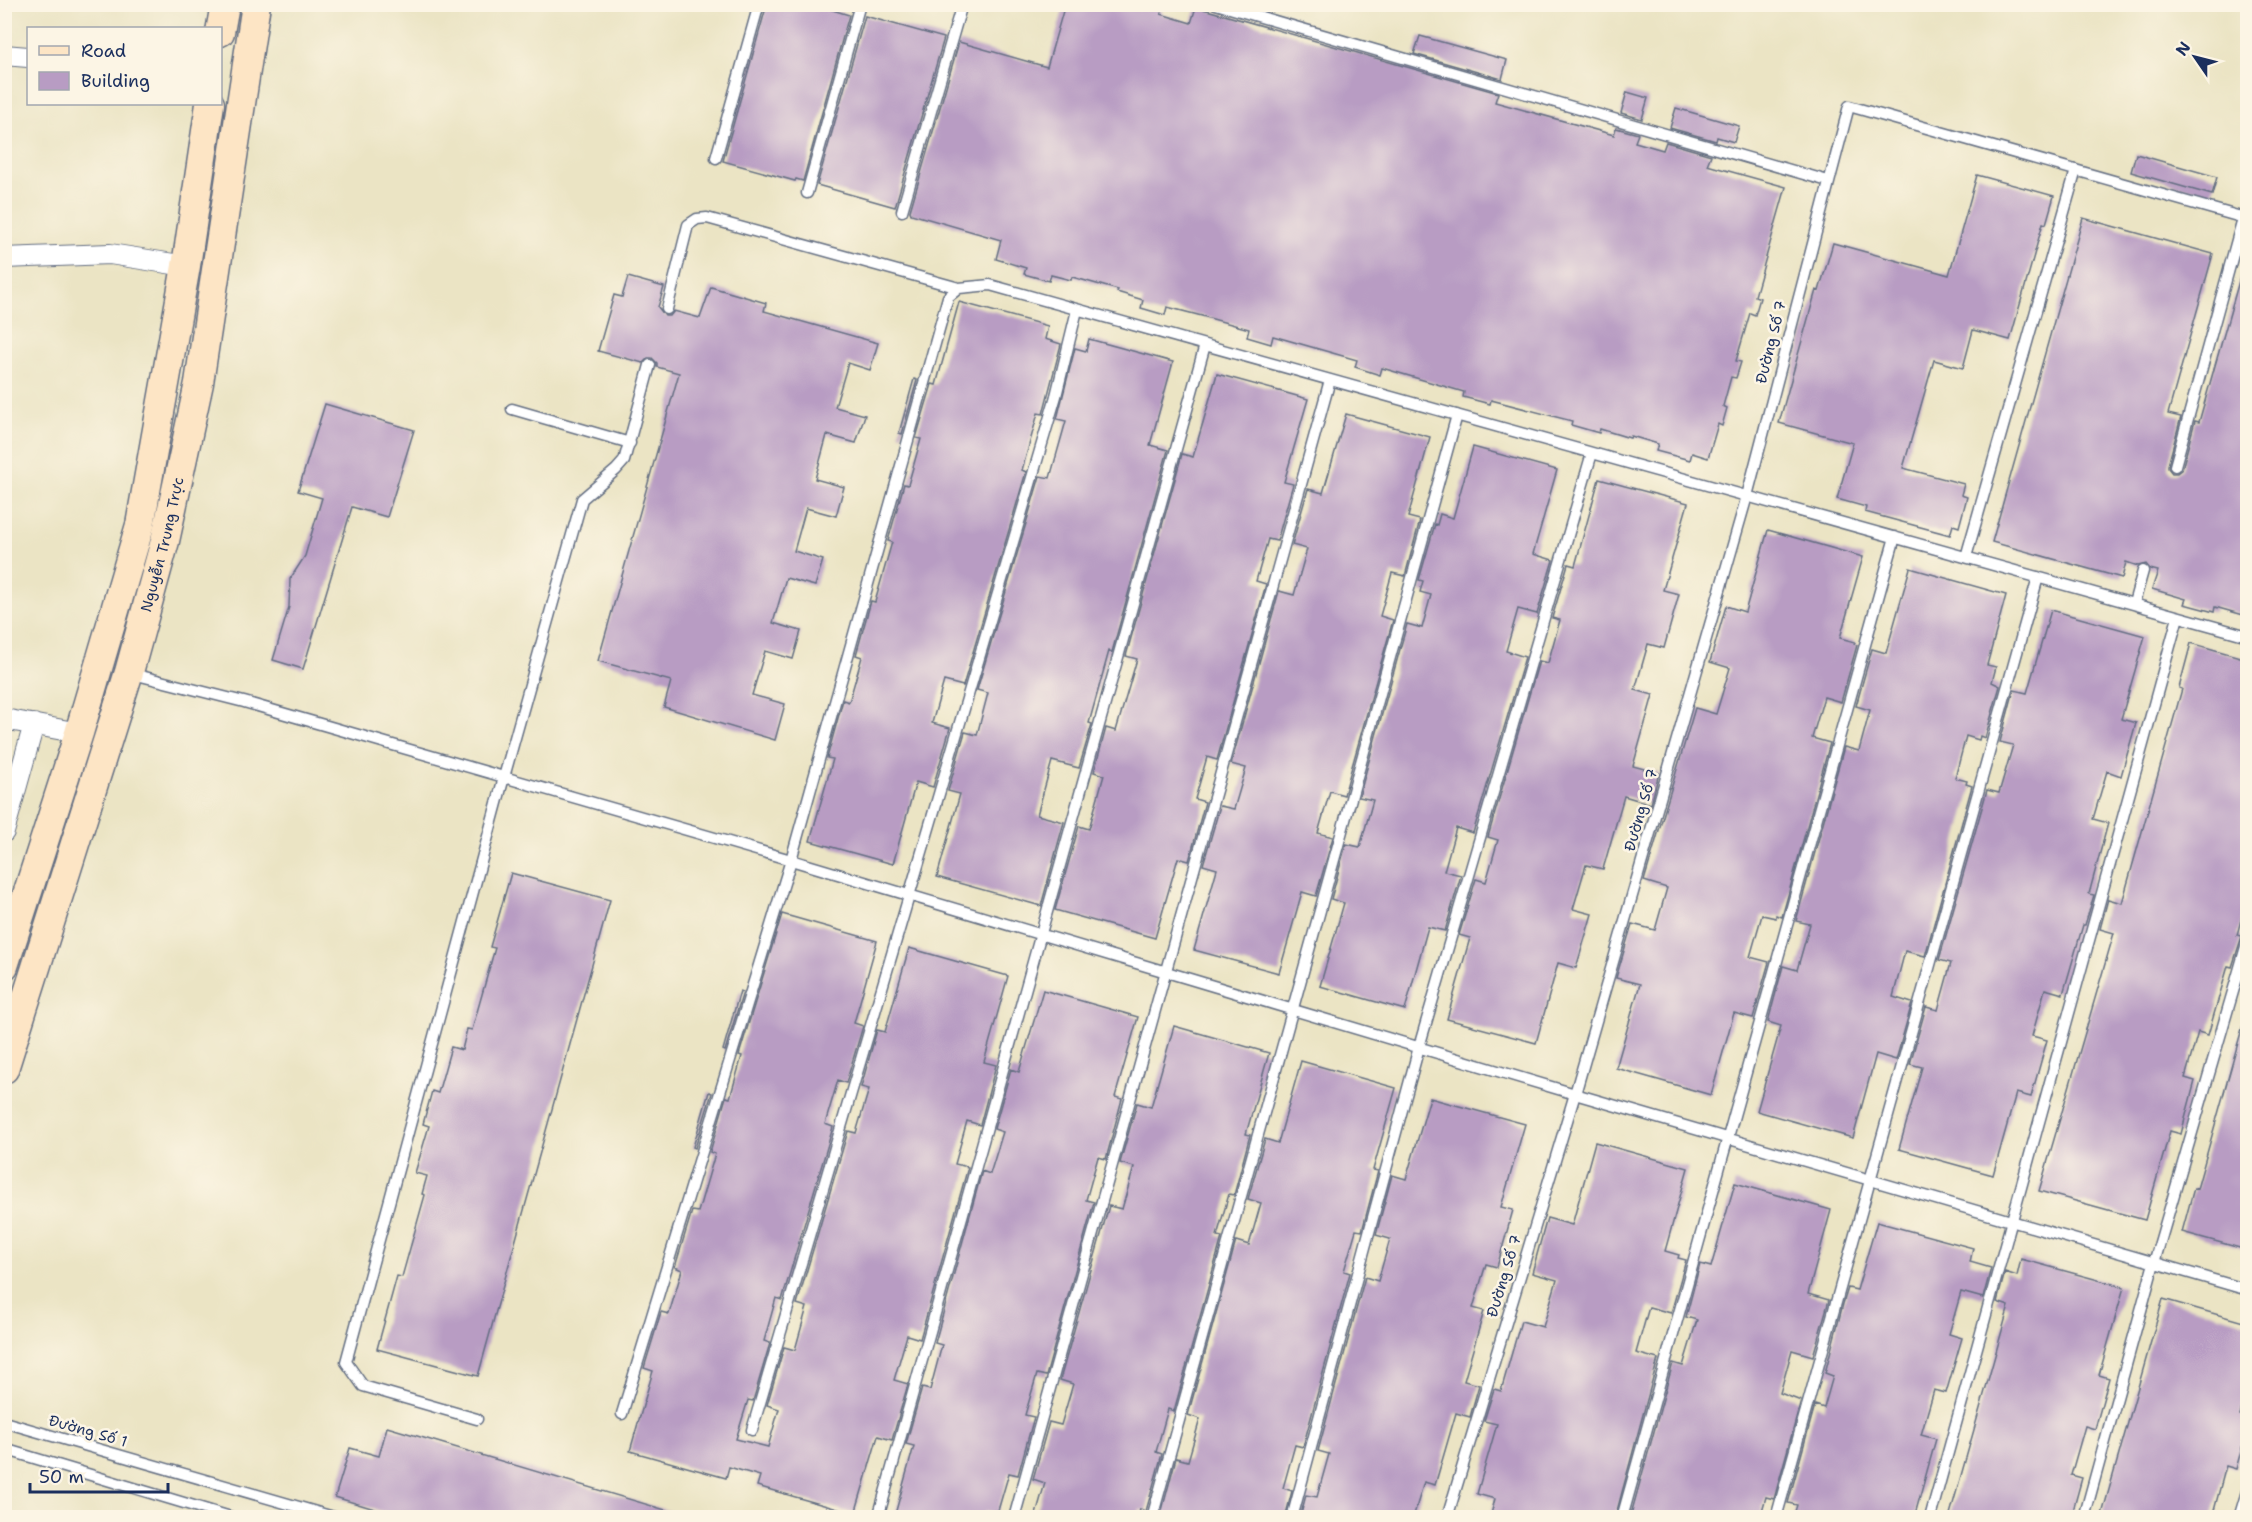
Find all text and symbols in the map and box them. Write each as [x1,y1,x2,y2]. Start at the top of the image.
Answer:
legend [27,27,222,105]
north arrow [2165,27,2225,87]
text: N [2171,37,2195,60]
text: Road [81,39,126,63]
text: Building [81,69,150,93]
street label: Đường Số 7 [1751,298,1791,386]
street label: Nguyễn Trung Trực [136,475,188,614]
street label: Đường Số 7 [1620,766,1662,854]
street label: Đường Số 7 [1482,1232,1526,1320]
street label: Đường Số 1 [46,1410,130,1452]
scale bar [30,1456,168,1494]
text: 50 m [39,1465,84,1489]

